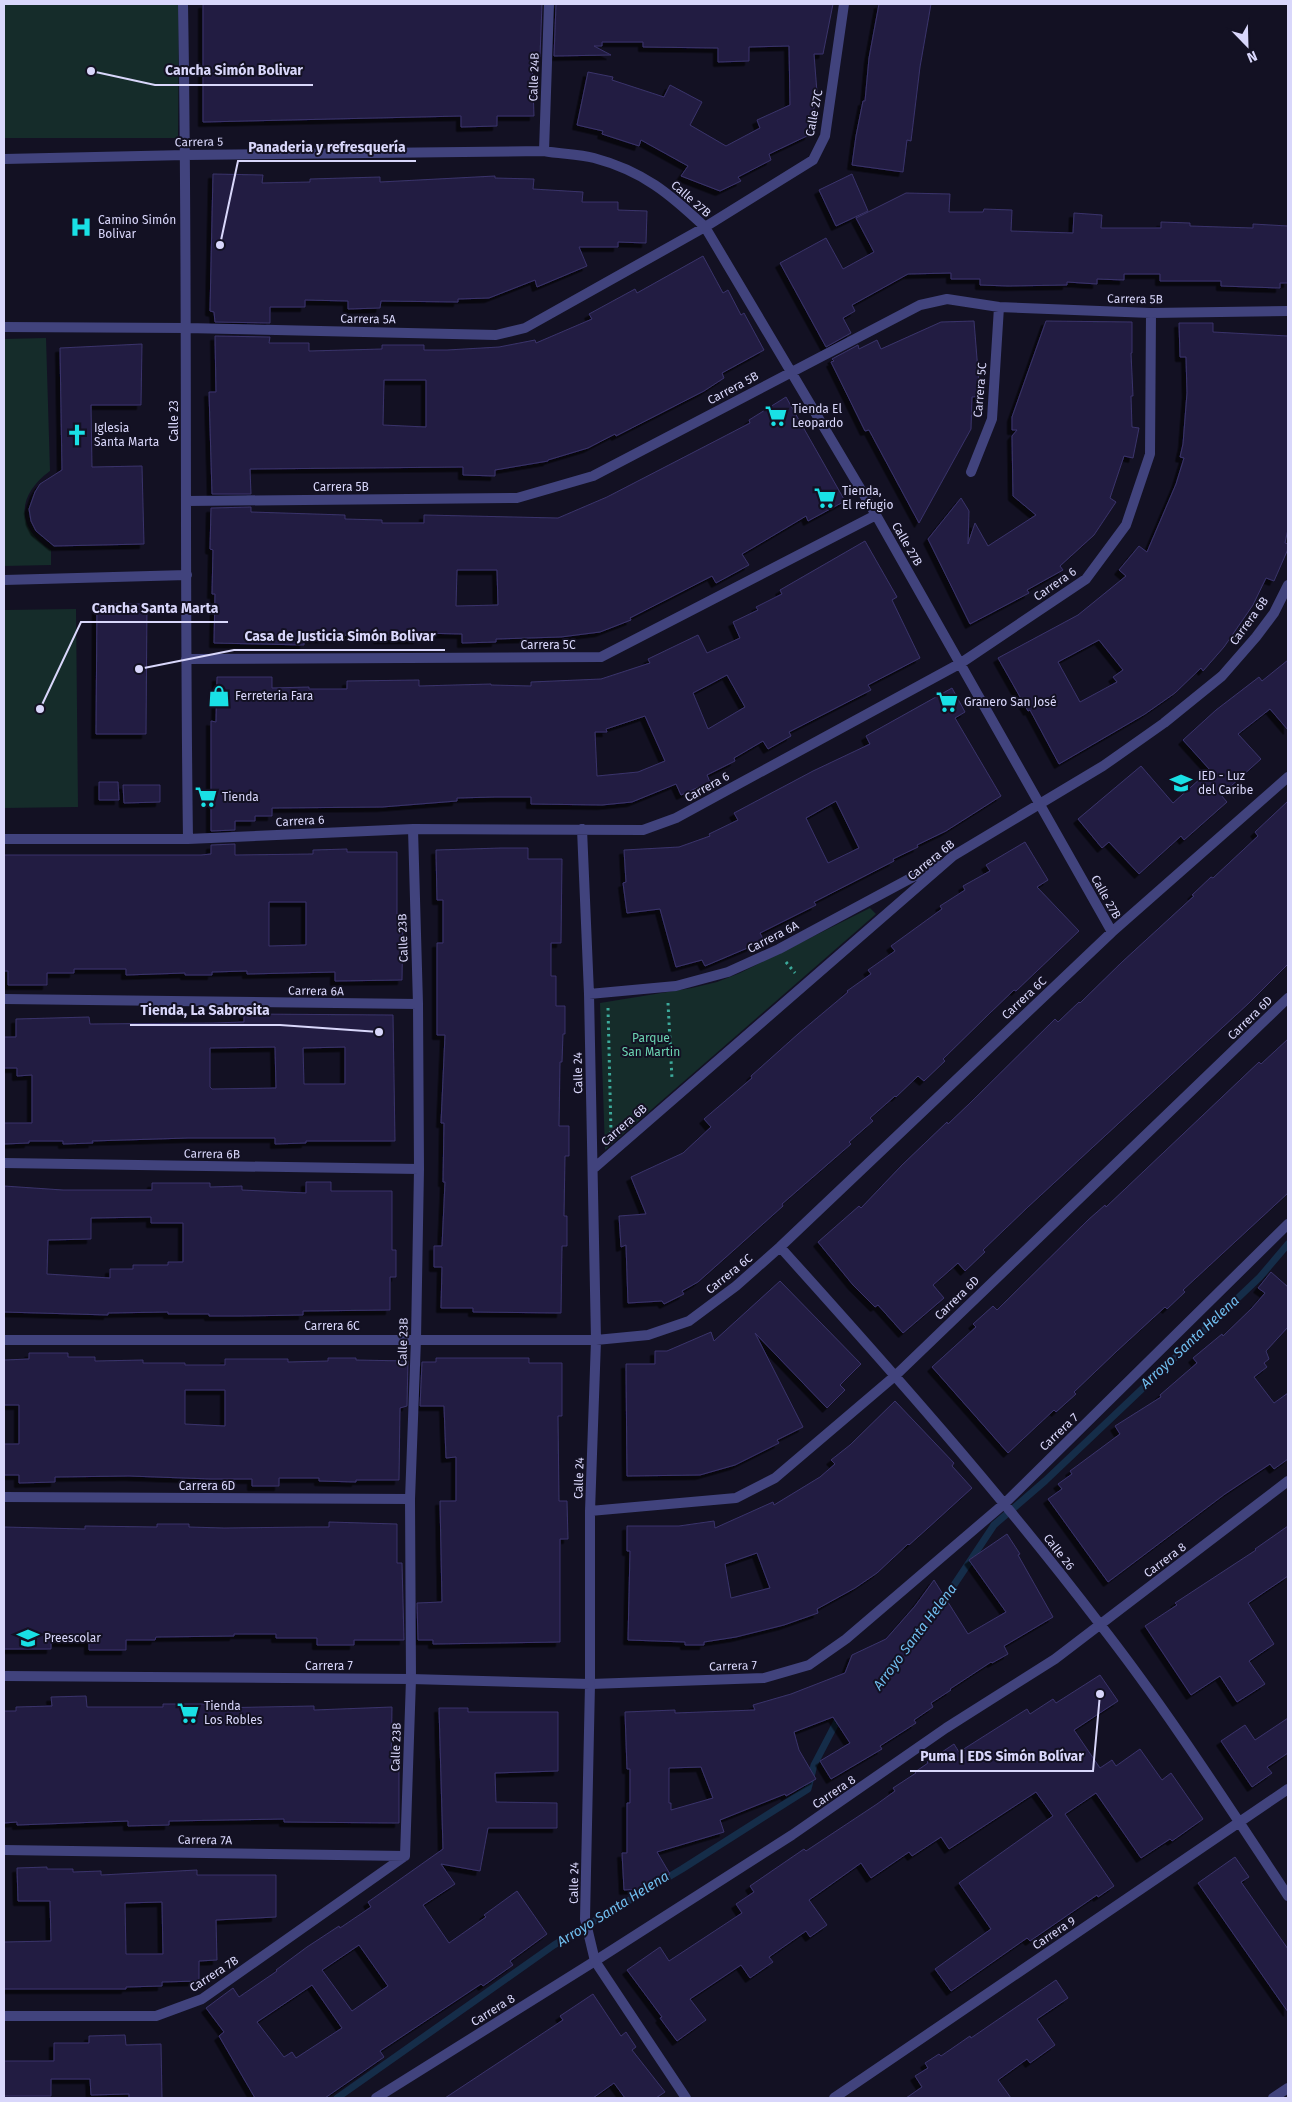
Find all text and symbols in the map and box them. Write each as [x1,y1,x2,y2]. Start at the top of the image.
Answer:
north arrow [1222,20,1272,70]
text: N [1244,47,1259,66]
street label: Calle 24B [526,52,542,102]
callout: Cancha Simón Bolivar [155,56,313,85]
text: Cancha Simón Bolivar [165,62,303,79]
street label: Calle 27C [803,88,825,138]
callout: Panaderia y refresquería [238,132,416,161]
street label: Carrera 5 [175,135,223,149]
text: Panaderia y refresquería [248,139,406,156]
street label: Calle 27B [668,178,714,220]
place label: Camino Simón Bolivar [98,213,176,241]
hospital icon: Camino Simón Bolivar [68,214,94,240]
street label: Carrera 5B [1107,292,1163,306]
street label: Carrera 5A [340,312,396,326]
street label: Carrera 5C [971,362,989,418]
street label: Carrera 5B [705,369,761,407]
street label: Calle 23 [167,400,181,442]
place label: Tienda El Leopardo [792,402,843,430]
supermarket icon: Tienda El Leopardo [763,403,789,429]
place label: Iglesia Santa Marta [94,421,159,449]
church icon: Iglesia Santa Marta [64,422,90,448]
street label: Carrera 5B [313,480,369,494]
place label: Tienda, El refugio [842,484,893,512]
supermarket icon: Tienda, El refugio [812,485,838,511]
street label: Calle 27B [889,520,925,568]
street label: Carrera 6 [1031,564,1079,604]
callout: Cancha Santa Marta [81,593,228,622]
street label: Carrera 6B [1227,594,1271,648]
text: Cancha Santa Marta [92,600,219,617]
callout: Casa de Justicia Simón Bolivar [234,621,445,650]
text: Casa de Justicia Simón Bolivar [244,628,436,645]
street label: Carrera 5C [520,638,576,652]
shop icon: Ferreteria Fara [206,683,232,709]
place label: Ferreteria Fara [235,689,313,703]
supermarket icon: Granero San José [934,689,960,715]
place label: Granero San José [964,695,1056,709]
street label: Carrera 6 [682,769,732,805]
place label: IED - Luz del Caribe [1198,769,1253,797]
school or university icon: IED - Luz del Caribe [1168,770,1194,796]
supermarket icon: Tienda [193,784,219,810]
place label: Tienda [222,790,259,804]
street label: Carrera 6 [275,813,325,829]
street label: Carrera 6B [905,837,957,883]
street label: Calle 27B [1088,873,1124,921]
street label: Calle 23B [395,913,411,963]
street label: Carrera 6A [745,918,801,956]
street label: Carrera 6C [999,974,1049,1022]
street label: Carrera 6A [288,984,344,998]
street label: Carrera 6D [1225,993,1275,1043]
callout: Tienda, La Sabrosita [130,996,280,1025]
text: Tienda, La Sabrosita [140,1002,270,1019]
park label: Parque San Martin [622,1031,680,1059]
street label: Calle 24 [571,1051,585,1094]
street label: Carrera 6B [598,1101,650,1149]
street label: Carrera 6B [184,1147,240,1161]
street label: Carrera 6C [703,1251,755,1297]
street label: Carrera 6D [932,1273,982,1323]
water label: Arroyo Santa Helena [1136,1292,1243,1393]
street label: Calle 23B [395,1317,411,1367]
street label: Carrera 6C [304,1319,360,1333]
street label: Carrera 7 [1037,1410,1081,1454]
street label: Calle 24 [571,1456,587,1499]
street label: Carrera 6D [179,1479,236,1493]
street label: Calle 26 [1041,1531,1077,1573]
street label: Carrera 8 [1141,1539,1189,1580]
water label: Arroyo Santa Helena [869,1581,960,1694]
school or university icon: Preescolar [15,1625,41,1651]
place label: Preescolar [44,1631,101,1645]
street label: Carrera 7 [709,1658,757,1674]
street label: Carrera 7 [305,1659,353,1673]
place label: Tienda Los Robles [204,1699,263,1727]
supermarket icon: Tienda Los Robles [175,1700,201,1726]
street label: Calle 23B [388,1722,404,1772]
callout: Puma | EDS Simón Bolívar [910,1742,1093,1771]
text: Puma | EDS Simón Bolívar [920,1748,1084,1765]
street label: Carrera 8 [810,1772,859,1812]
street label: Carrera 7A [178,1833,232,1847]
street label: Calle 24 [567,1861,581,1904]
water label: Arroyo Santa Helena [553,1868,672,1951]
street label: Carrera 9 [1030,1914,1078,1952]
street label: Carrera 7B [187,1953,241,1995]
street label: Carrera 8 [468,1991,518,2029]

